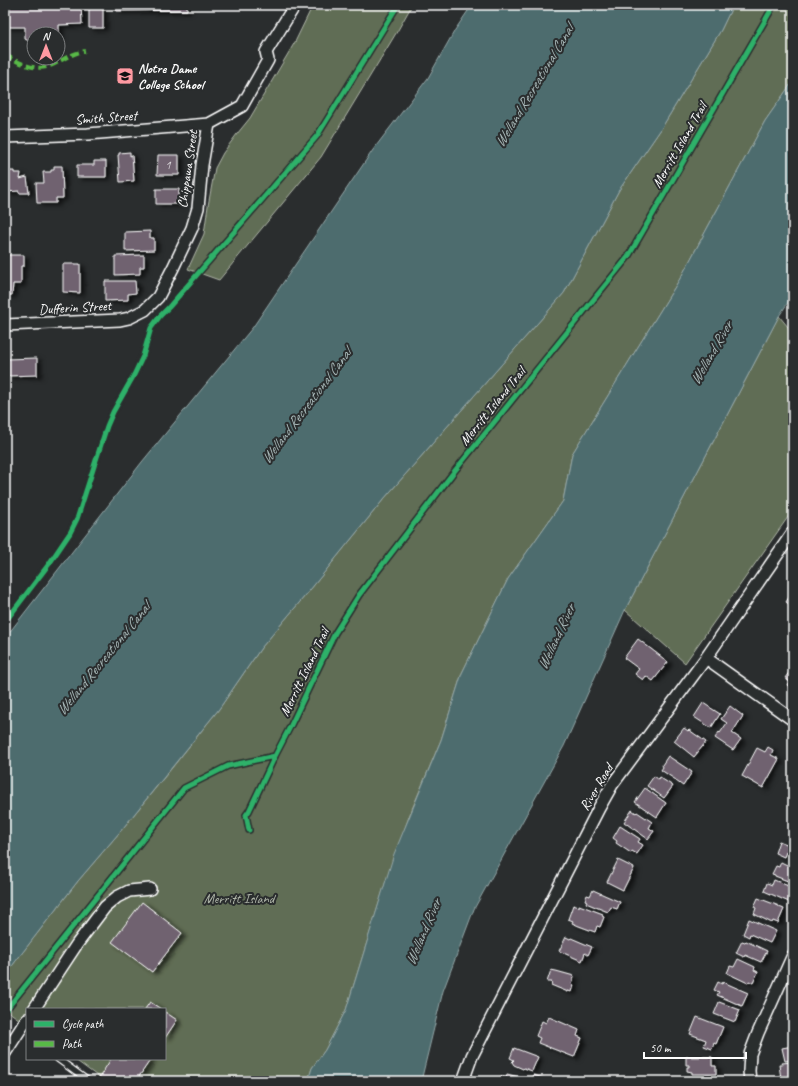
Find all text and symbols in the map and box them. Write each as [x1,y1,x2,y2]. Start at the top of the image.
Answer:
water label: Welland Recreational Canal [491,17,581,151]
north arrow [26,26,66,66]
text: N [43,29,52,43]
place label: Notre Dame College School [138,60,206,93]
school or university icon: Notre Dame College School [115,66,135,86]
street label: Merritt Island Trail [648,97,712,191]
street label: Smith Street [75,107,140,128]
street label: Chippawa Street [174,128,202,209]
house number: 1 [165,157,171,173]
street label: Dufferin Street [38,297,113,318]
water label: Welland River [686,316,738,388]
water label: Welland Recreational Canal [257,341,359,467]
street label: Merritt Island Trail [456,362,531,449]
water label: Welland Recreational Canal [52,595,158,719]
water label: Welland River [533,599,581,673]
street label: Merritt Island Trail [276,623,334,719]
street label: River Road [576,759,618,814]
park label: Merritt Island [204,890,277,907]
water label: Welland River [401,894,447,968]
legend [26,1008,166,1060]
text: Cycle path [62,1016,104,1032]
scale bar [644,1034,746,1060]
text: Path [62,1036,82,1052]
text: 50 m [650,1040,672,1056]

